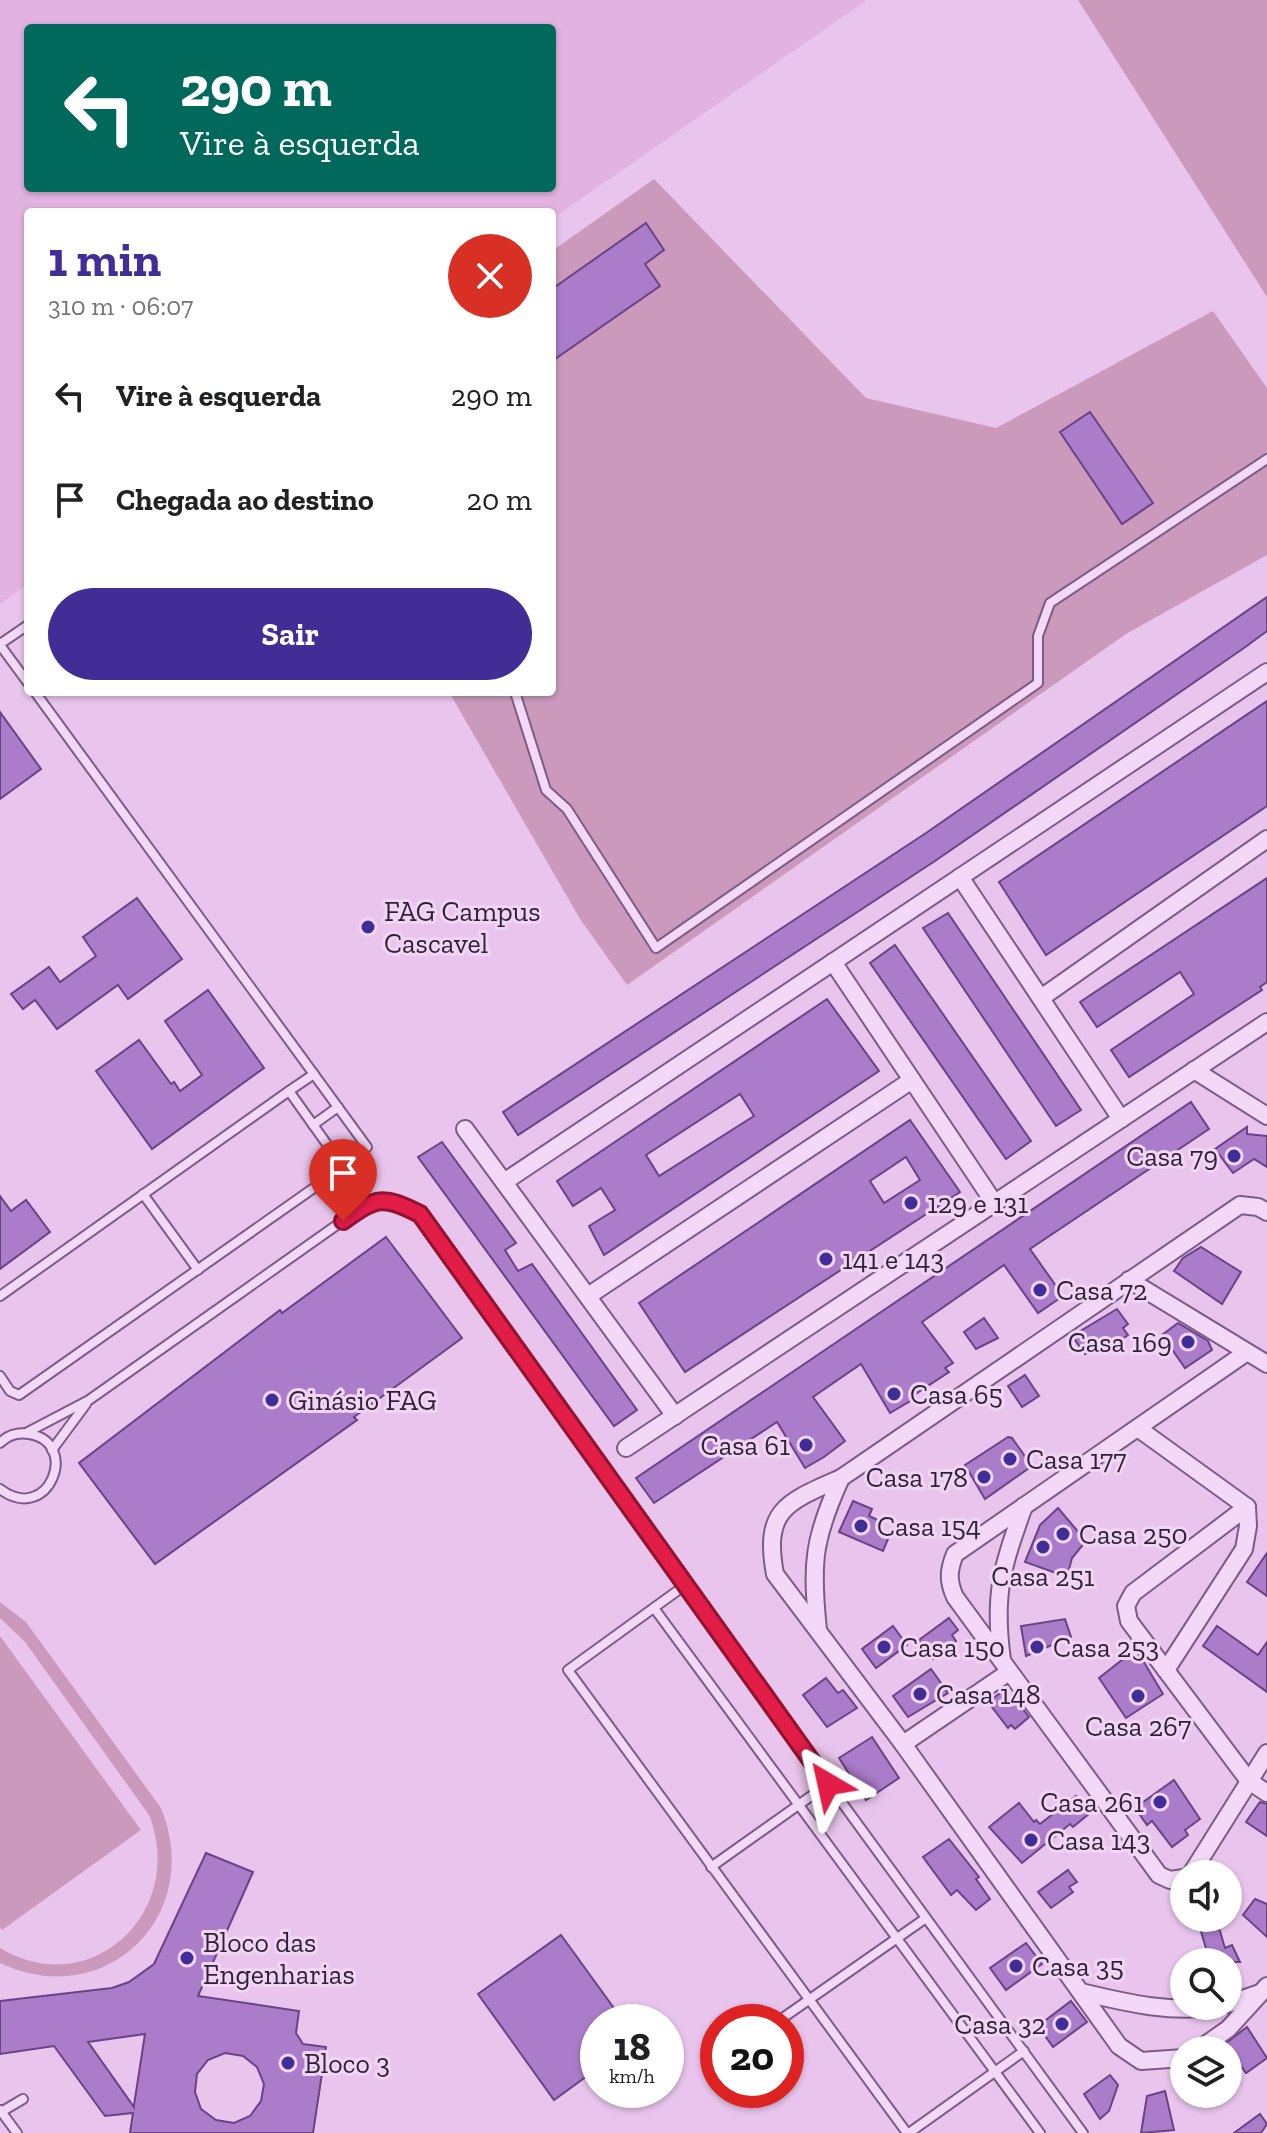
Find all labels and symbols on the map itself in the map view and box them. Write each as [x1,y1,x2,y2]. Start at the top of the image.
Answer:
place label: FAG Campus Cascavel [384,895,541,960]
marker: FAG Campus Cascavel [359,918,377,936]
pin [309,1139,377,1221]
place label: Casa 79 [1126,1140,1218,1173]
marker: Casa 79 [1225,1147,1243,1165]
place label: 129 e 131 [927,1187,1028,1220]
marker: 129 e 131 [902,1194,920,1212]
place label: 141 e 143 [842,1243,944,1276]
marker: 141 e 143 [817,1250,835,1268]
place label: Casa 72 [1056,1274,1147,1307]
marker: Casa 72 [1031,1281,1049,1299]
place label: Casa 169 [1068,1326,1172,1359]
marker: Casa 169 [1179,1333,1197,1351]
place label: Casa 65 [910,1378,1003,1411]
place label: Ginásio FAG [288,1384,437,1417]
marker: Casa 65 [885,1385,903,1403]
marker: Ginásio FAG [263,1391,281,1409]
place label: Casa 61 [701,1429,790,1462]
marker: Casa 61 [797,1436,815,1454]
place label: Casa 177 [1026,1443,1126,1476]
marker: Casa 177 [1001,1450,1019,1468]
place label: Casa 178 [866,1461,968,1494]
marker: Casa 178 [975,1468,993,1486]
place label: Casa 154 [877,1510,981,1543]
marker: Casa 154 [852,1517,870,1535]
place label: Casa 250 [1079,1518,1188,1551]
marker: Casa 250 [1054,1525,1072,1543]
marker: Casa 251 [1034,1538,1052,1556]
place label: Casa 251 [991,1560,1095,1593]
place label: Casa 150 [900,1631,1005,1664]
place label: Casa 253 [1053,1631,1159,1664]
marker: Casa 150 [875,1638,893,1656]
marker: Casa 253 [1028,1638,1046,1656]
place label: Casa 148 [936,1678,1041,1711]
marker: Casa 148 [911,1685,929,1703]
marker: Casa 267 [1129,1687,1147,1705]
place label: Casa 267 [1085,1710,1191,1743]
position arrow [786,1742,870,1826]
place label: Casa 261 [1040,1786,1144,1819]
marker: Casa 261 [1151,1793,1169,1811]
place label: Casa 143 [1047,1824,1150,1857]
marker: Casa 143 [1022,1831,1040,1849]
place label: Bloco das Engenharias [203,1926,355,1991]
marker: Bloco das Engenharias [178,1949,196,1967]
place label: Casa 35 [1032,1950,1124,1983]
marker: Casa 35 [1007,1957,1025,1975]
speed limit sign: 20 [700,2004,804,2108]
place label: Casa 32 [954,2008,1046,2041]
marker: Casa 32 [1053,2015,1071,2033]
place label: Bloco 3 [304,2047,390,2080]
marker: Bloco 3 [279,2054,297,2072]

